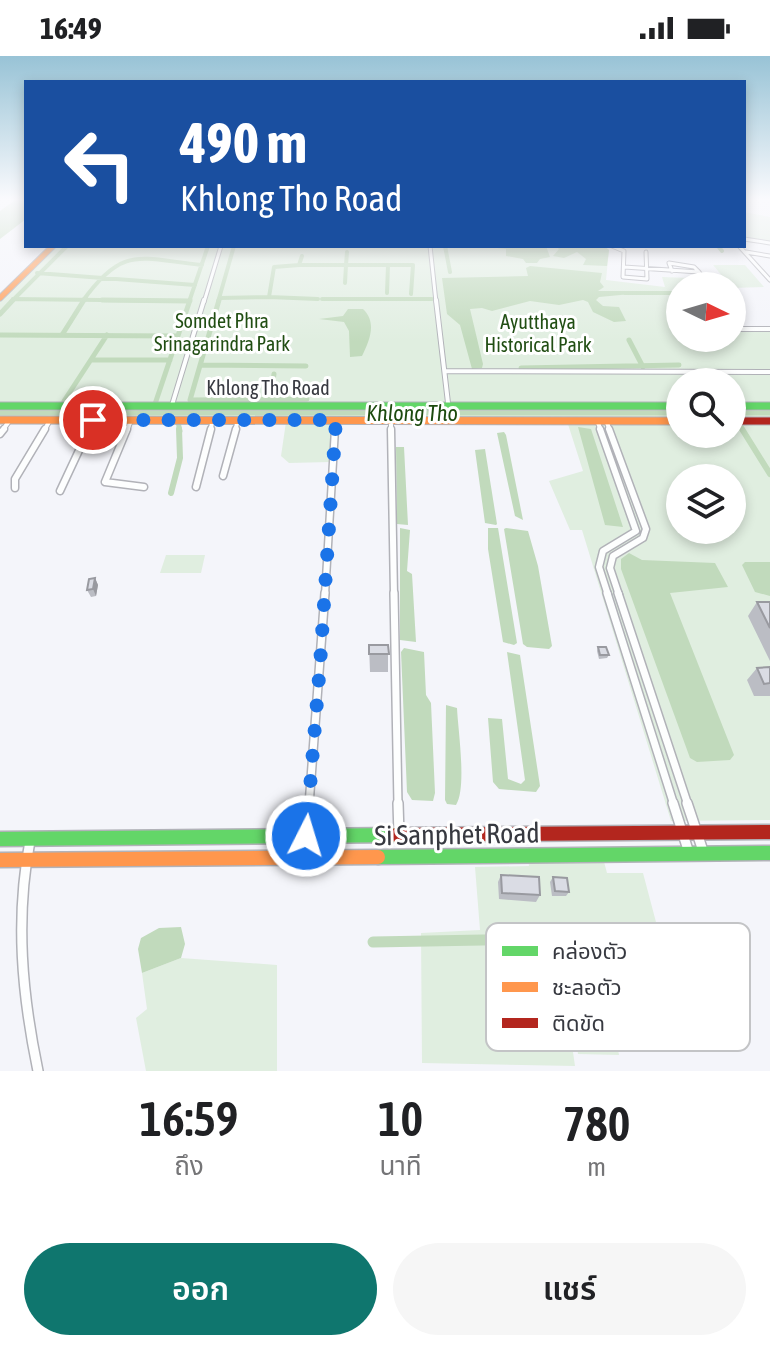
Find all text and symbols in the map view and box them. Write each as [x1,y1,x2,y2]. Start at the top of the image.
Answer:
text: 16:49 [40,11,102,45]
text: 490 m [180,111,307,175]
icon: left [48,112,152,216]
text: Khlong Tho Road [180,177,402,219]
north arrow [666,272,746,352]
map controls [666,272,746,544]
park label: Somdet Phra Srinagarindra Park [154,309,290,355]
park label: Ayutthaya Historical Park [485,310,592,356]
button: search [666,368,746,448]
street label: Khlong Tho Road [206,376,330,399]
pin [59,386,127,454]
icon: arrive [71,398,115,442]
water label: Khlong Tho [366,400,458,426]
button: layers [666,464,746,544]
position arrow [264,794,348,878]
street label: Si Sanphet Road [374,817,540,851]
legend [486,923,750,1051]
text: คล่องตัว [552,938,627,964]
text: ชะลอตัว [552,974,622,1000]
text: ติดขัด [552,1010,605,1036]
text: 16:59 [140,1091,238,1146]
text: 10 [378,1091,423,1146]
text: 780 [563,1096,630,1151]
text: ถึง [174,1151,204,1181]
text: นาที [379,1151,422,1181]
text: m [587,1152,606,1182]
button: ออก [24,1243,377,1335]
button: แชร์ [393,1243,746,1335]

